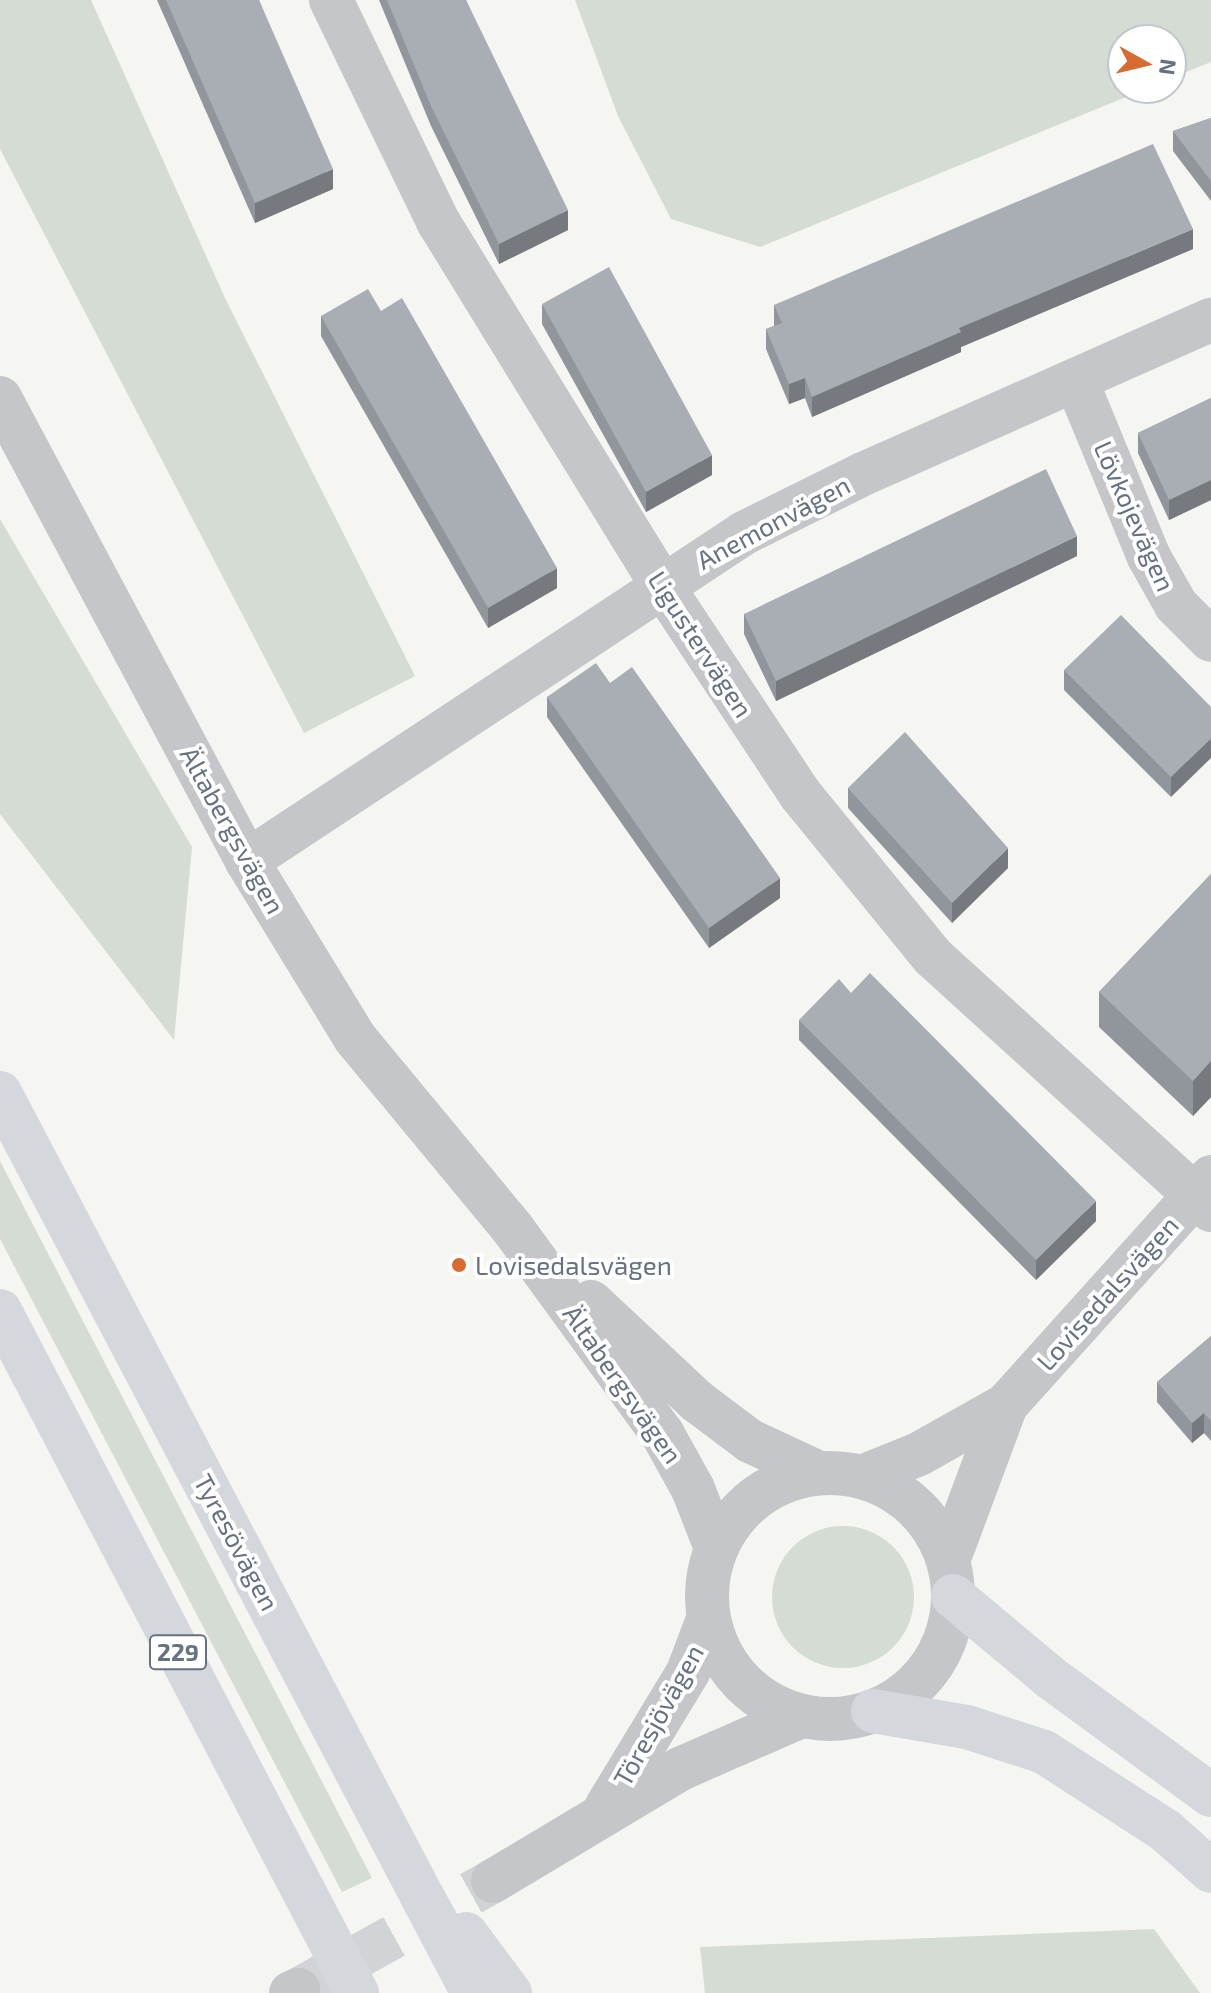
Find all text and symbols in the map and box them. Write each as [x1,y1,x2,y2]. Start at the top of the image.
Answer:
north arrow [1107,24,1187,104]
text: N [1155,57,1183,77]
street label: Lövkojevägen [1088,436,1182,596]
street label: Anemonvägen [691,468,855,576]
street label: Ligustervägen [642,565,760,723]
street label: Ältabergsvägen [174,741,292,919]
street label: Lovisedalsvägen [1030,1209,1184,1377]
place label: Lovisedalsvägen [475,1249,672,1281]
marker: Lovisedalsvägen [450,1256,468,1274]
street label: Ältabergsvägen [557,1299,689,1469]
street label: Tyresövägen [188,1468,286,1616]
road number: 229 [148,1632,208,1672]
street label: Töresjövägen [606,1639,710,1791]

